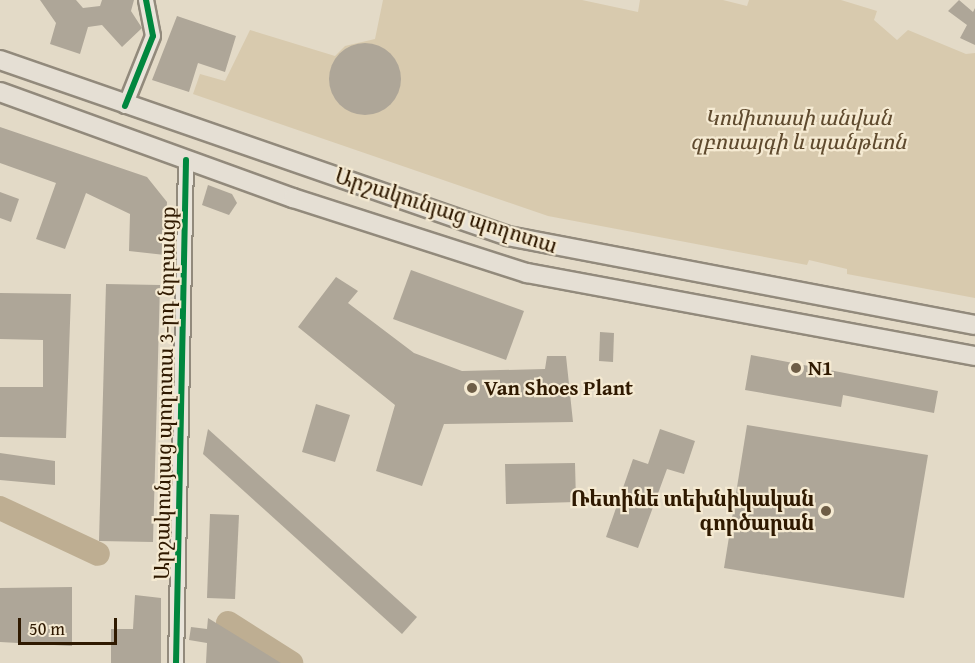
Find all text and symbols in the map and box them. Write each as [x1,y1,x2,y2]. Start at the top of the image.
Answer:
park label: Կոմիտասի անվան զբոսայգի և պանթեոն [690,105,906,155]
street label: Արշակունյաց պողոտա [332,163,560,259]
street label: Արշակունյաց պողոտա 3-րդ նրբանցք [149,206,181,580]
place label: N1 [808,355,833,381]
marker: N1 [789,361,803,375]
place label: Van Shoes Plant [484,375,633,401]
marker: Van Shoes Plant [465,381,479,395]
place label: Ռետինե տեխնիկական գործարան [571,486,814,536]
marker: Ռետինե տեխնիկական գործարան [819,504,833,518]
scale bar [21,606,120,644]
text: 50 m [29,615,65,642]

